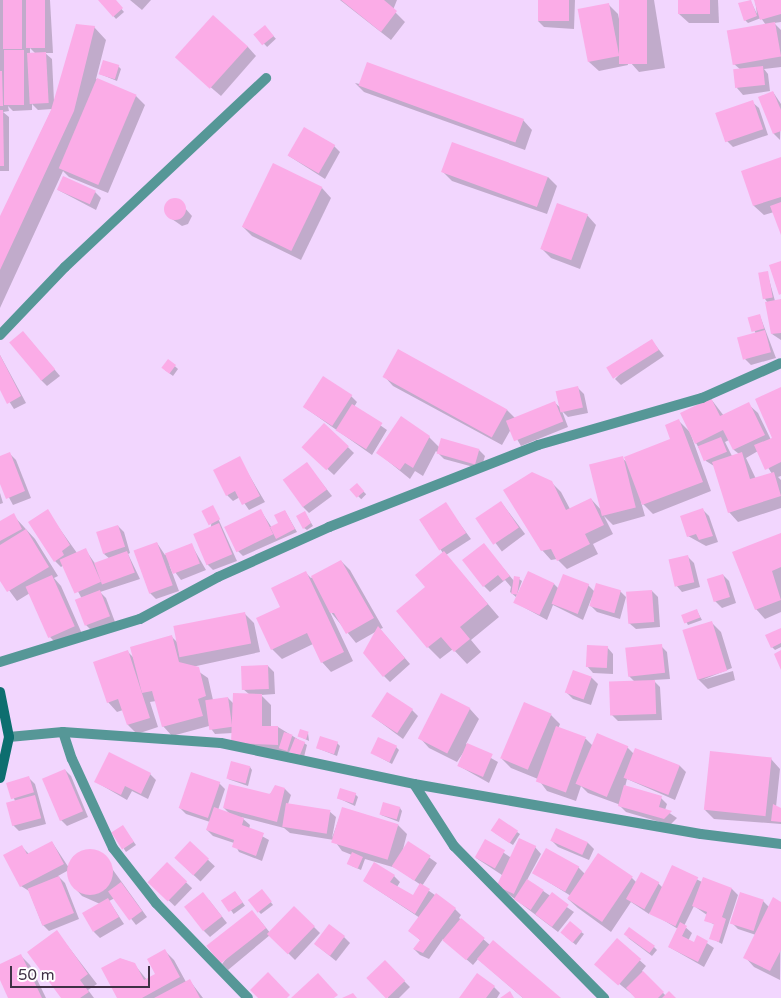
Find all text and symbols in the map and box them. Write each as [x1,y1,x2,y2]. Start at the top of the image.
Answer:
scale bar [12,956,152,988]
text: 50 m [18,966,55,984]

